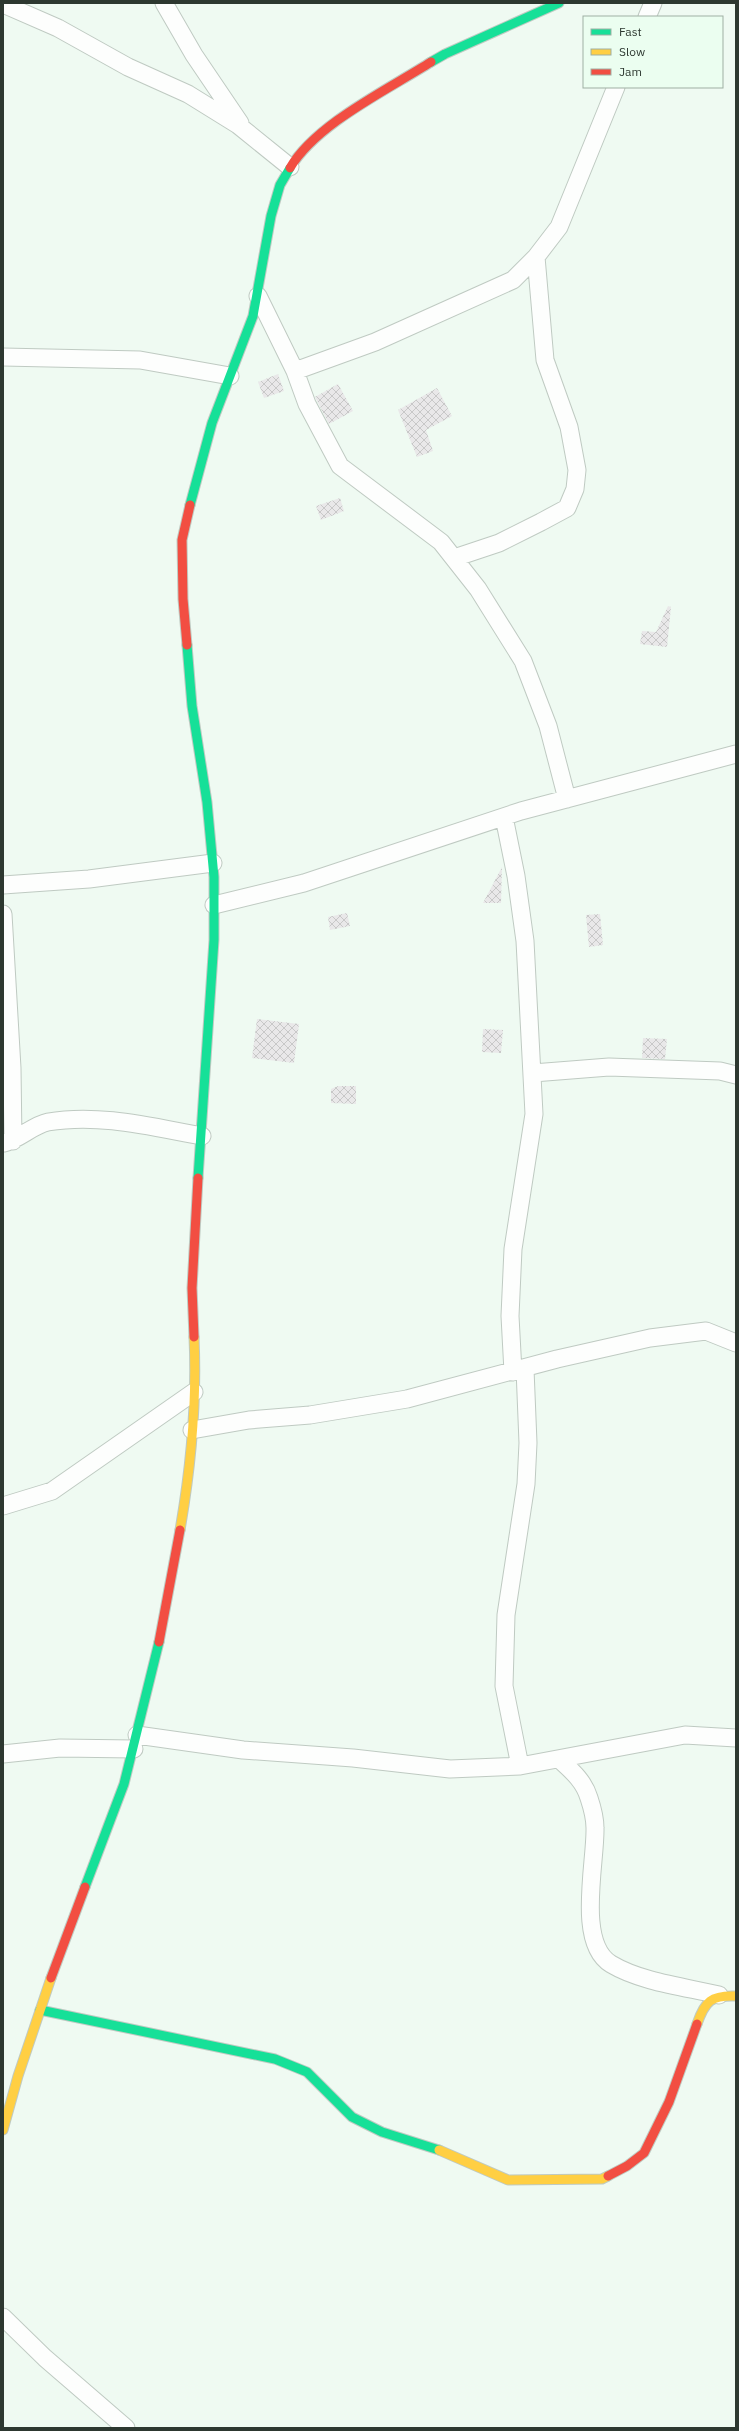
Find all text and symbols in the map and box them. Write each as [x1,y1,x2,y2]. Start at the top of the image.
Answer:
legend [583,16,723,88]
text: Fast [619,24,642,39]
text: Slow [619,44,645,59]
text: Jam [619,64,642,79]

